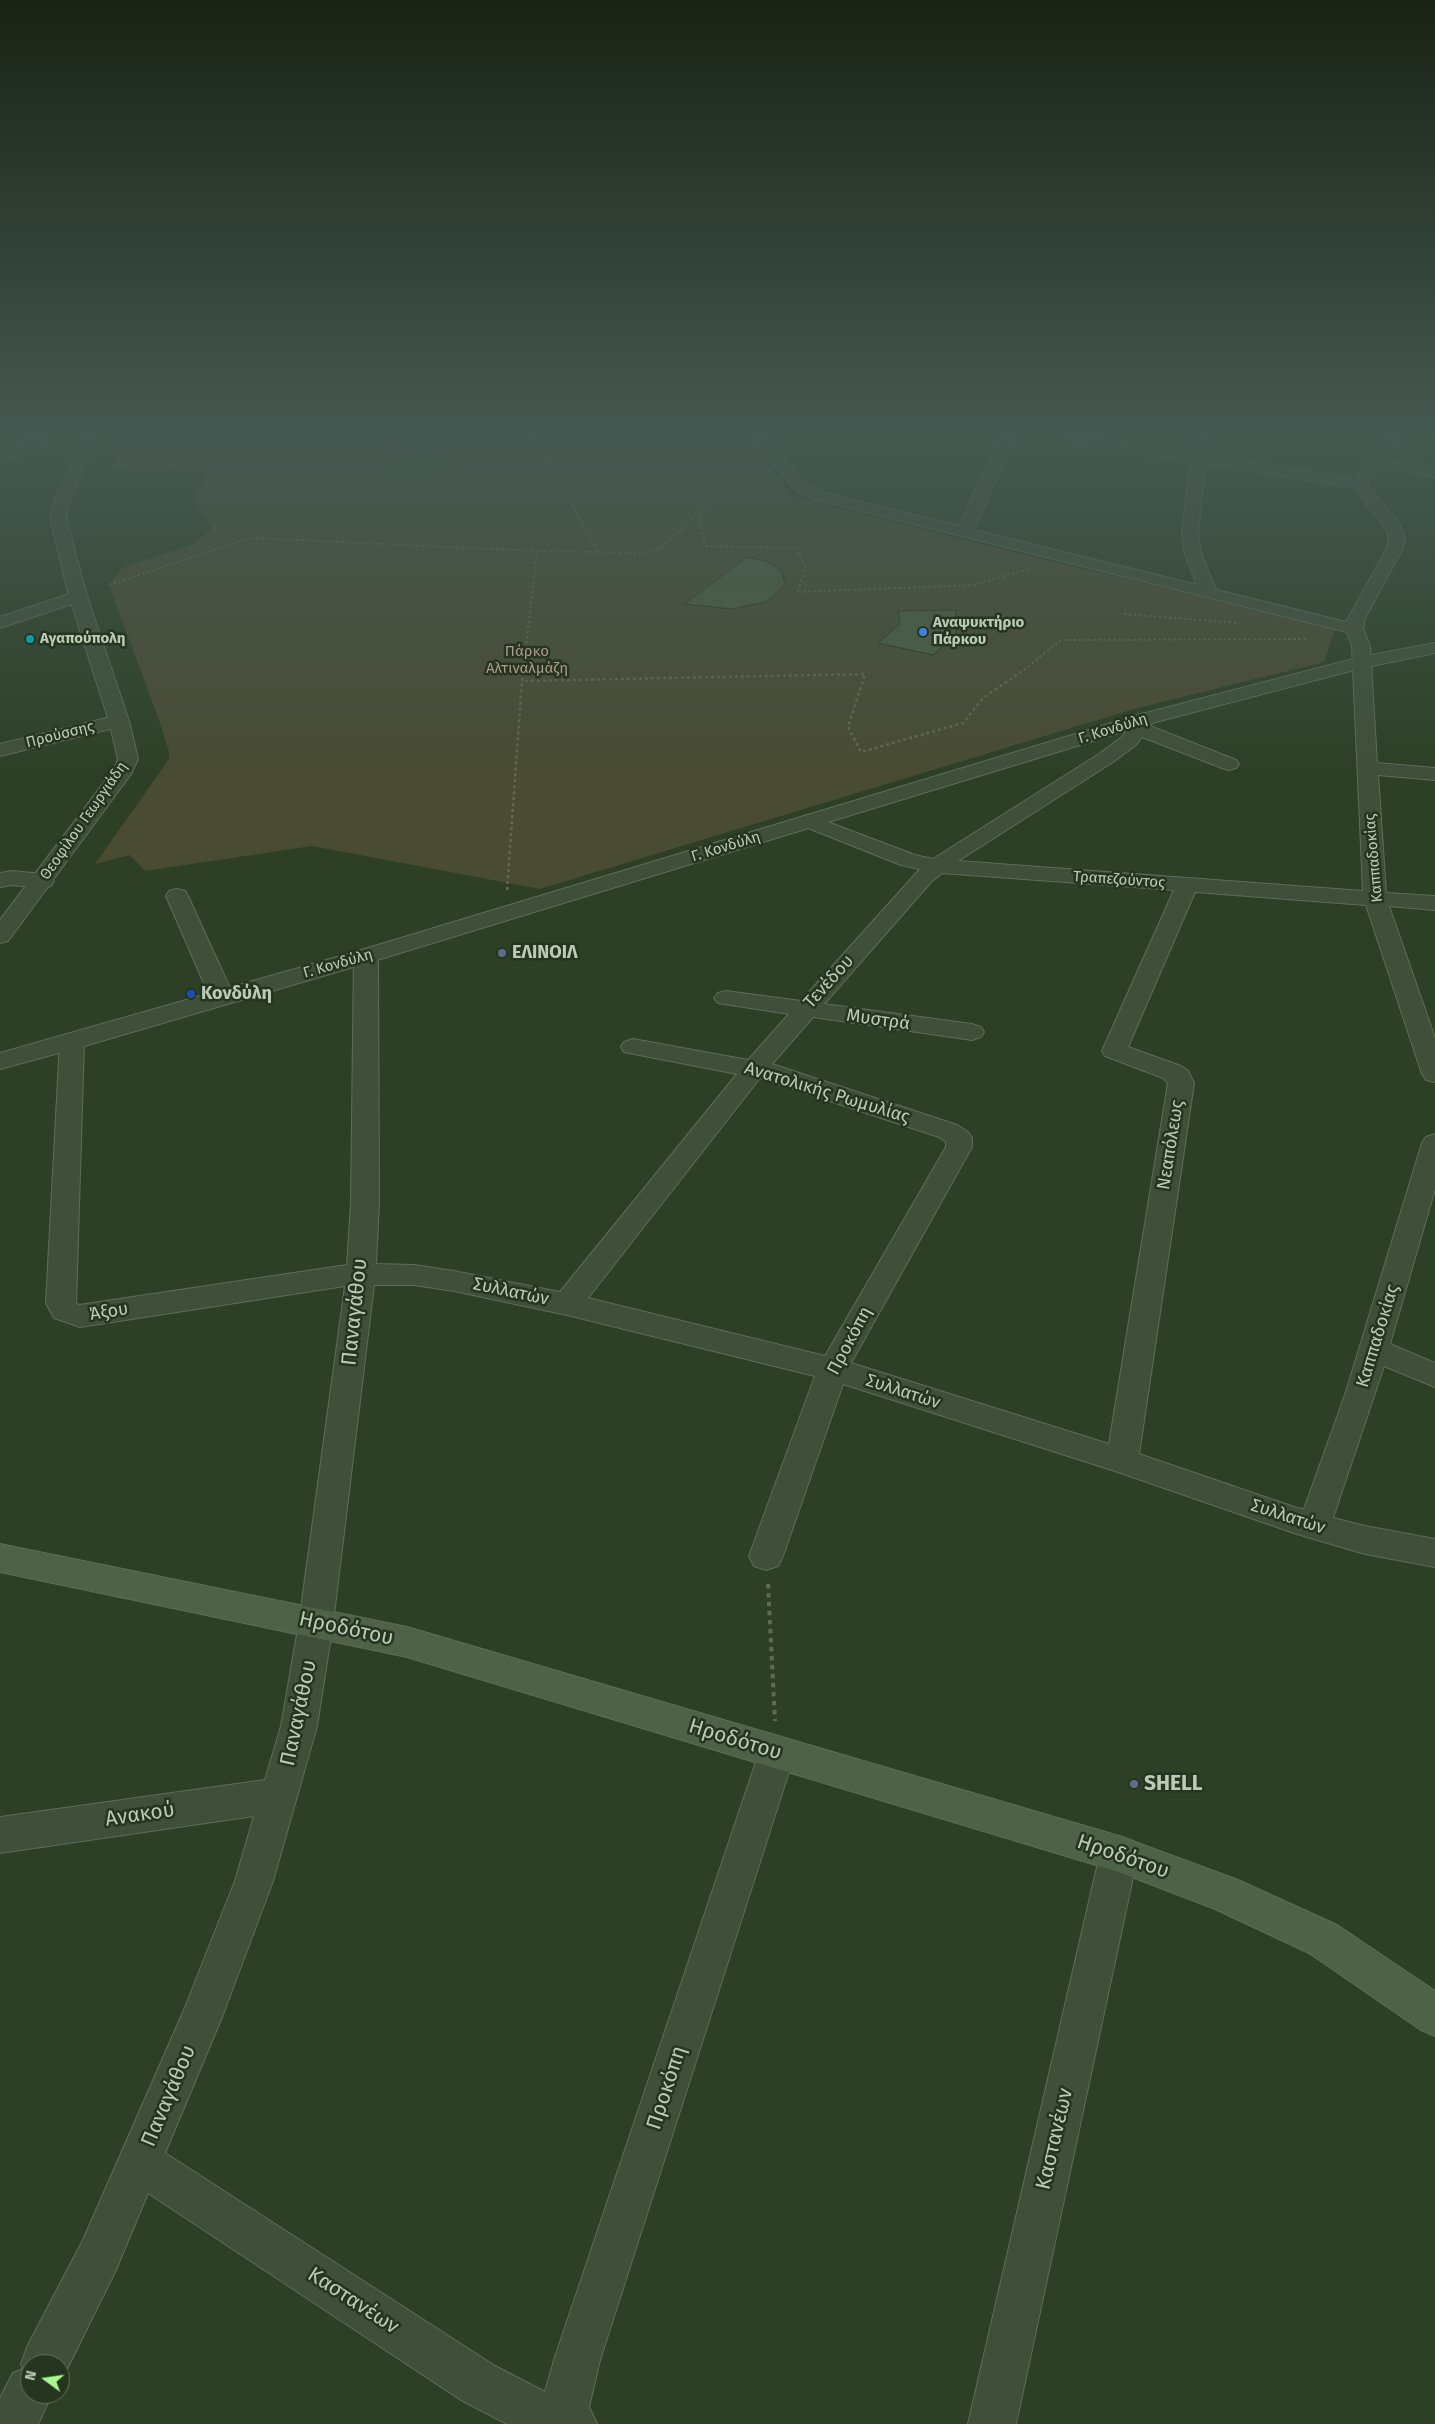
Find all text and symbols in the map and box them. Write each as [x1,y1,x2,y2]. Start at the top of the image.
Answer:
place label: Αναψυκτήριο Πάρκου [933,614,1024,649]
marker: Αναψυκτήριο Πάρκου [917,626,929,638]
place label: Αγαπούπολη [40,630,126,648]
marker: Αγαπούπολη [24,633,36,645]
park label: Πάρκο Αλτιναλμάζη [486,643,568,678]
street label: Γ. Κονδύλη [1076,710,1150,748]
street label: Προύσσης [24,718,96,752]
street label: Θεοφίλου Γεωργιάδη [36,758,132,884]
street label: Καππαδοκίας [1361,813,1387,903]
street label: Γ. Κονδύλη [689,828,763,866]
street label: Τραπεζούντος [1072,868,1166,892]
place label: ΕΛΙΝΟΙΛ [512,942,578,964]
street label: Γ. Κονδύλη [301,946,375,982]
marker: ΕΛΙΝΟΙΛ [496,947,508,959]
street label: Τενέδου [799,951,859,1013]
place label: Κονδύλη [201,983,272,1005]
marker: Κονδύλη [185,988,197,1000]
street label: Μυστρά [845,1005,911,1035]
street label: Ανατολικής Ρωμυλίας [742,1058,912,1128]
street label: Νεαπόλεως [1153,1098,1189,1192]
street label: Παναγάθου [337,1257,373,1367]
street label: Συλλατών [471,1273,551,1311]
street label: Καππαδοκίας [1352,1282,1404,1390]
street label: Άξου [88,1298,130,1326]
street label: Προκόπη [823,1303,877,1379]
street label: Συλλατών [863,1370,943,1414]
street label: Συλλατών [1248,1495,1328,1539]
street label: Ηροδότου [296,1607,396,1651]
street label: Παναγάθου [275,1658,323,1768]
street label: Ηροδότου [685,1714,785,1766]
place label: SHELL [1144,1771,1203,1797]
marker: SHELL [1128,1778,1140,1790]
street label: Ανακού [104,1798,176,1832]
street label: Ηροδότου [1074,1829,1172,1885]
street label: Παναγάθου [136,2041,202,2151]
street label: Προκόπη [642,2043,692,2133]
street label: Καστανέων [1031,2086,1079,2192]
street label: Καστανέων [303,2262,403,2340]
north arrow [20,2354,70,2404]
text: N [22,2369,40,2382]

